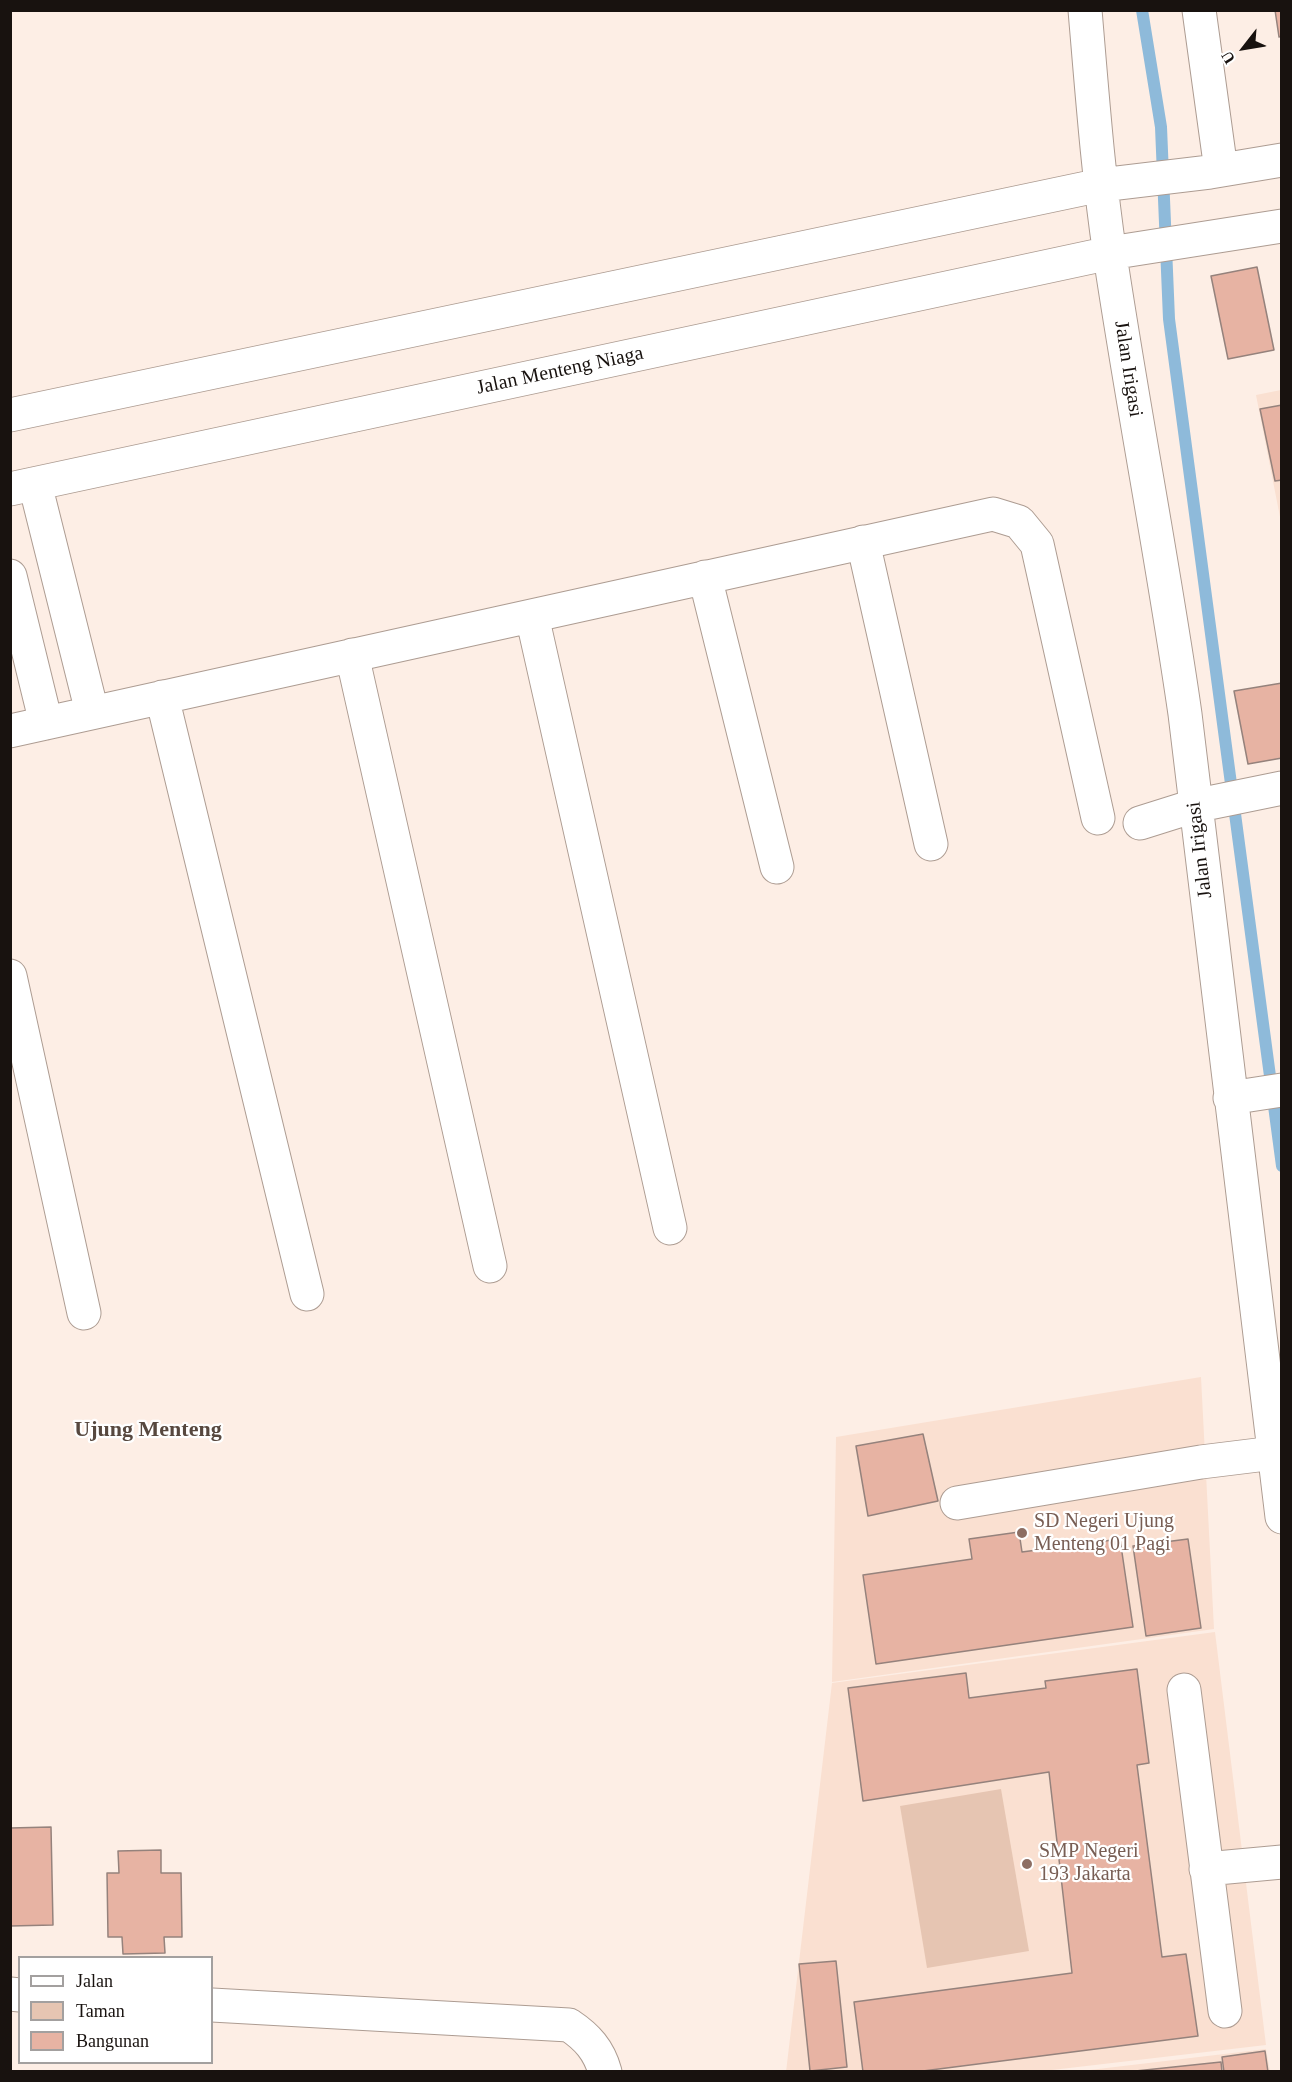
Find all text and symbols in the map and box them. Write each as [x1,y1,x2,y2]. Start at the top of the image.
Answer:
north arrow [1214,18,1274,78]
text: U [1218,48,1238,67]
street label: Jalan Irigasi [1109,319,1147,419]
street label: Jalan Menteng Niaga [474,342,646,400]
street label: Jalan Irigasi [1182,800,1218,900]
district label: Ujung Menteng [74,1417,222,1443]
place label: SD Negeri Ujung Menteng 01 Pagi [1034,1510,1174,1557]
marker: SD Negeri Ujung Menteng 01 Pagi [1015,1526,1029,1540]
place label: SMP Negeri 193 Jakarta [1039,1840,1138,1887]
marker: SMP Negeri 193 Jakarta [1020,1857,1034,1871]
legend [18,1956,213,2064]
text: Jalan [76,1971,113,1991]
text: Taman [76,2001,125,2021]
text: Bangunan [76,2031,149,2051]

